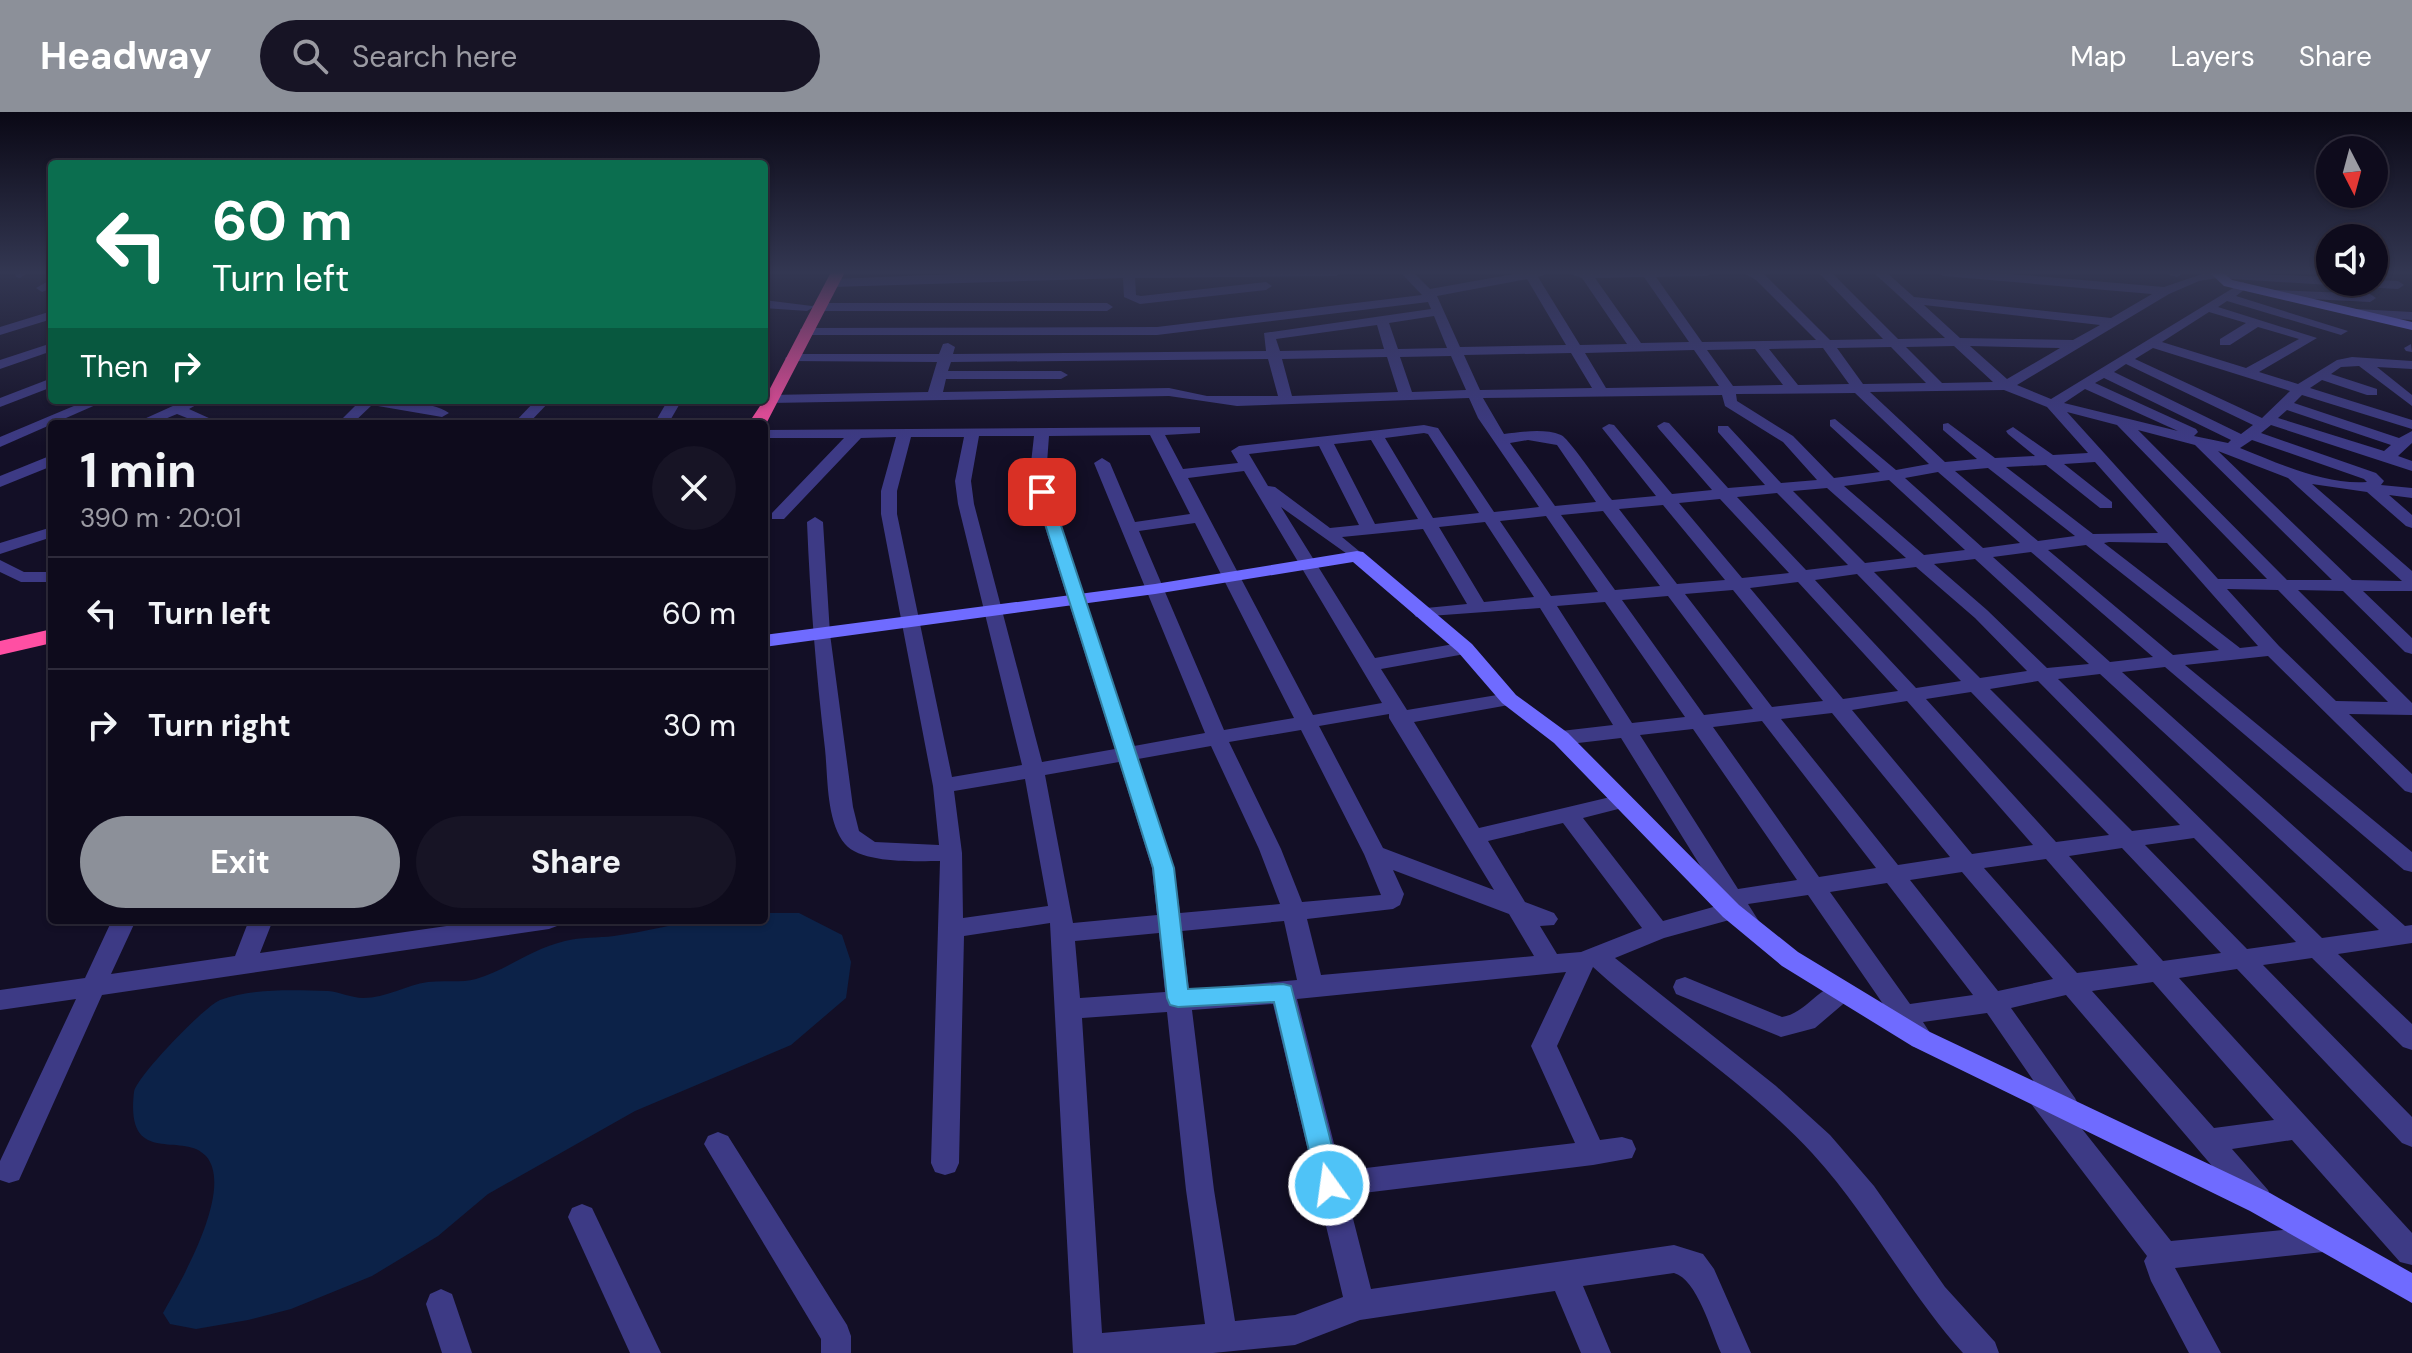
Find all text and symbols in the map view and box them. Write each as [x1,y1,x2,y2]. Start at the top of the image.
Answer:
search box [260,20,820,92]
text: Headway [40,31,212,81]
icon: search [288,34,332,78]
text: Search here [352,37,517,76]
text: Map [2070,38,2127,75]
text: Layers [2171,38,2255,75]
text: Share [2299,38,2372,75]
north arrow [2316,136,2388,208]
map controls [2316,136,2388,296]
text: 60 m [212,184,353,257]
icon: left [80,192,184,296]
button: sound [2316,224,2388,296]
text: Turn left [212,255,349,302]
icon: right [164,344,208,388]
text: Then [80,347,148,386]
text: 1 min [80,439,197,502]
button: close [652,446,736,530]
pin [1008,458,1076,526]
icon: arrive [1020,470,1064,514]
text: 390 m · 20:01 [80,501,241,535]
icon: left [80,591,124,635]
text: Turn left [148,594,271,633]
text: 60 m [662,594,736,633]
icon: right [80,703,124,747]
text: Turn right [148,706,291,745]
text: 30 m [663,706,736,745]
button: Exit [80,816,400,908]
button: Share [416,816,736,908]
position arrow [1287,1143,1371,1227]

